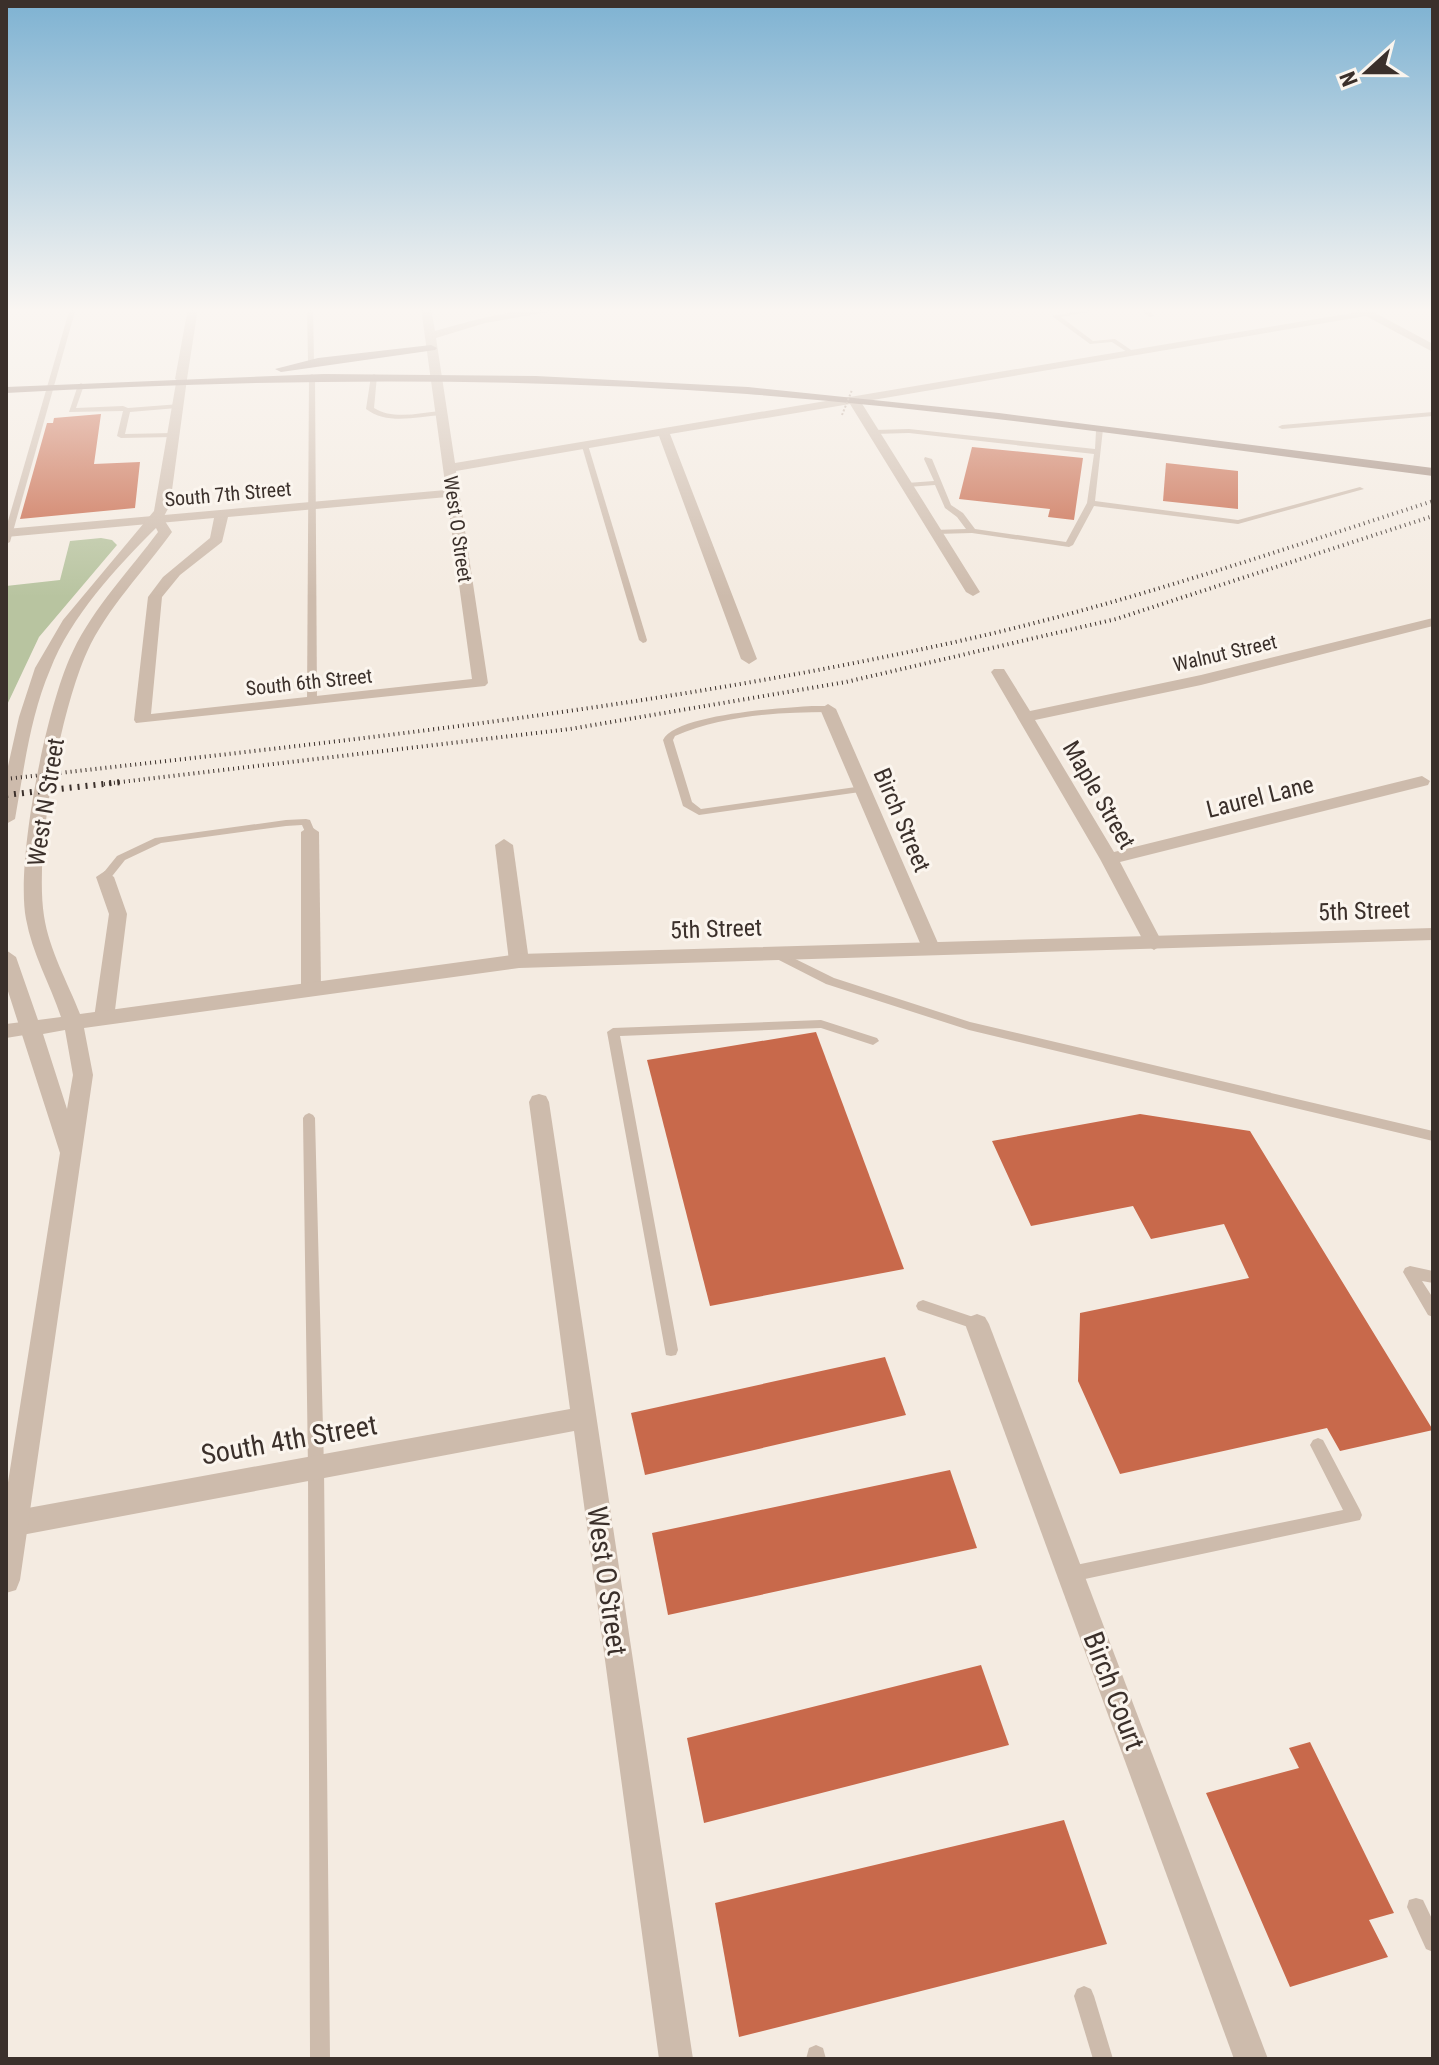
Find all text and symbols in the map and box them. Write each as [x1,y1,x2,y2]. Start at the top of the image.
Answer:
north arrow [1327,32,1407,112]
text: N [1335,68,1363,90]
street label: West O Street [439,474,477,584]
street label: South 7th Street [164,476,292,511]
street label: Walnut Street [1171,629,1279,677]
street label: South 6th Street [245,663,374,701]
street label: West N Street [22,736,70,868]
street label: Maple Street [1057,736,1141,854]
street label: Birch Street [868,764,936,876]
street label: Laurel Lane [1203,770,1317,824]
street label: 5th Street [1317,895,1411,927]
street label: 5th Street [669,913,763,945]
street label: South 4th Street [198,1408,380,1472]
street label: West O Street [580,1504,634,1658]
street label: Birch Court [1076,1627,1152,1755]

